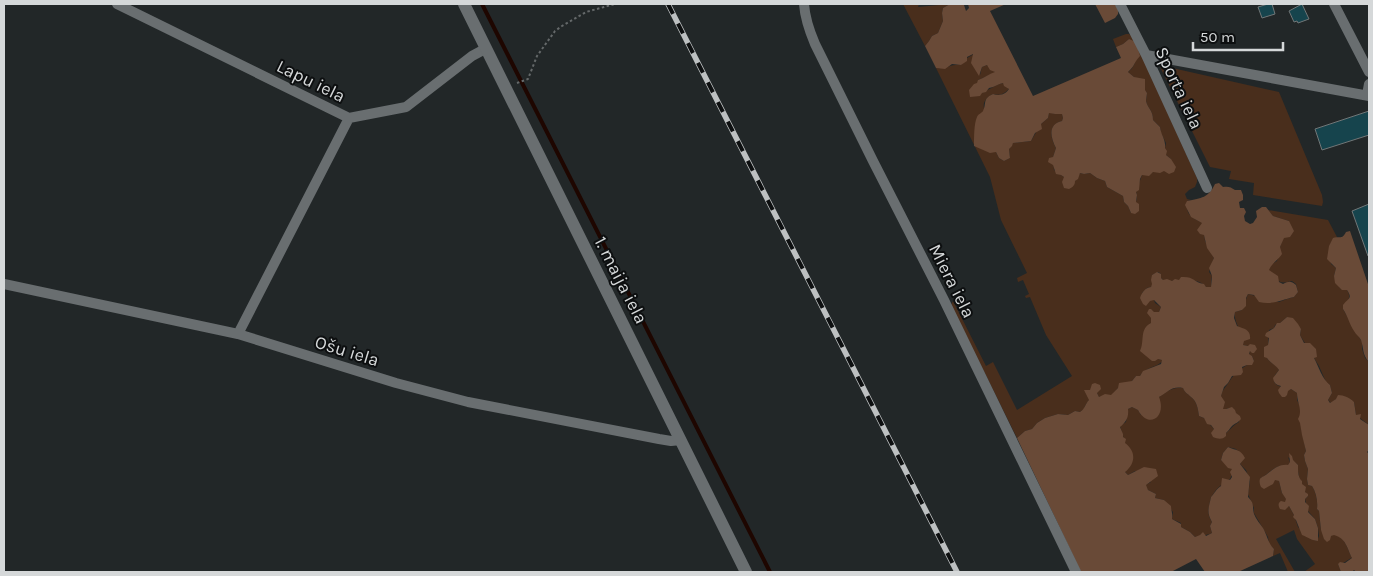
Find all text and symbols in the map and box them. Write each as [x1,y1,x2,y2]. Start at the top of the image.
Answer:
scale bar [1193,20,1283,52]
text: 50 m [1200,28,1235,46]
street label: Sporta iela [1150,43,1208,133]
street label: Lapu iela [273,55,349,107]
street label: 1. maija iela [590,233,652,327]
street label: Miera iela [924,240,980,322]
street label: Ošu iela [312,331,382,371]

